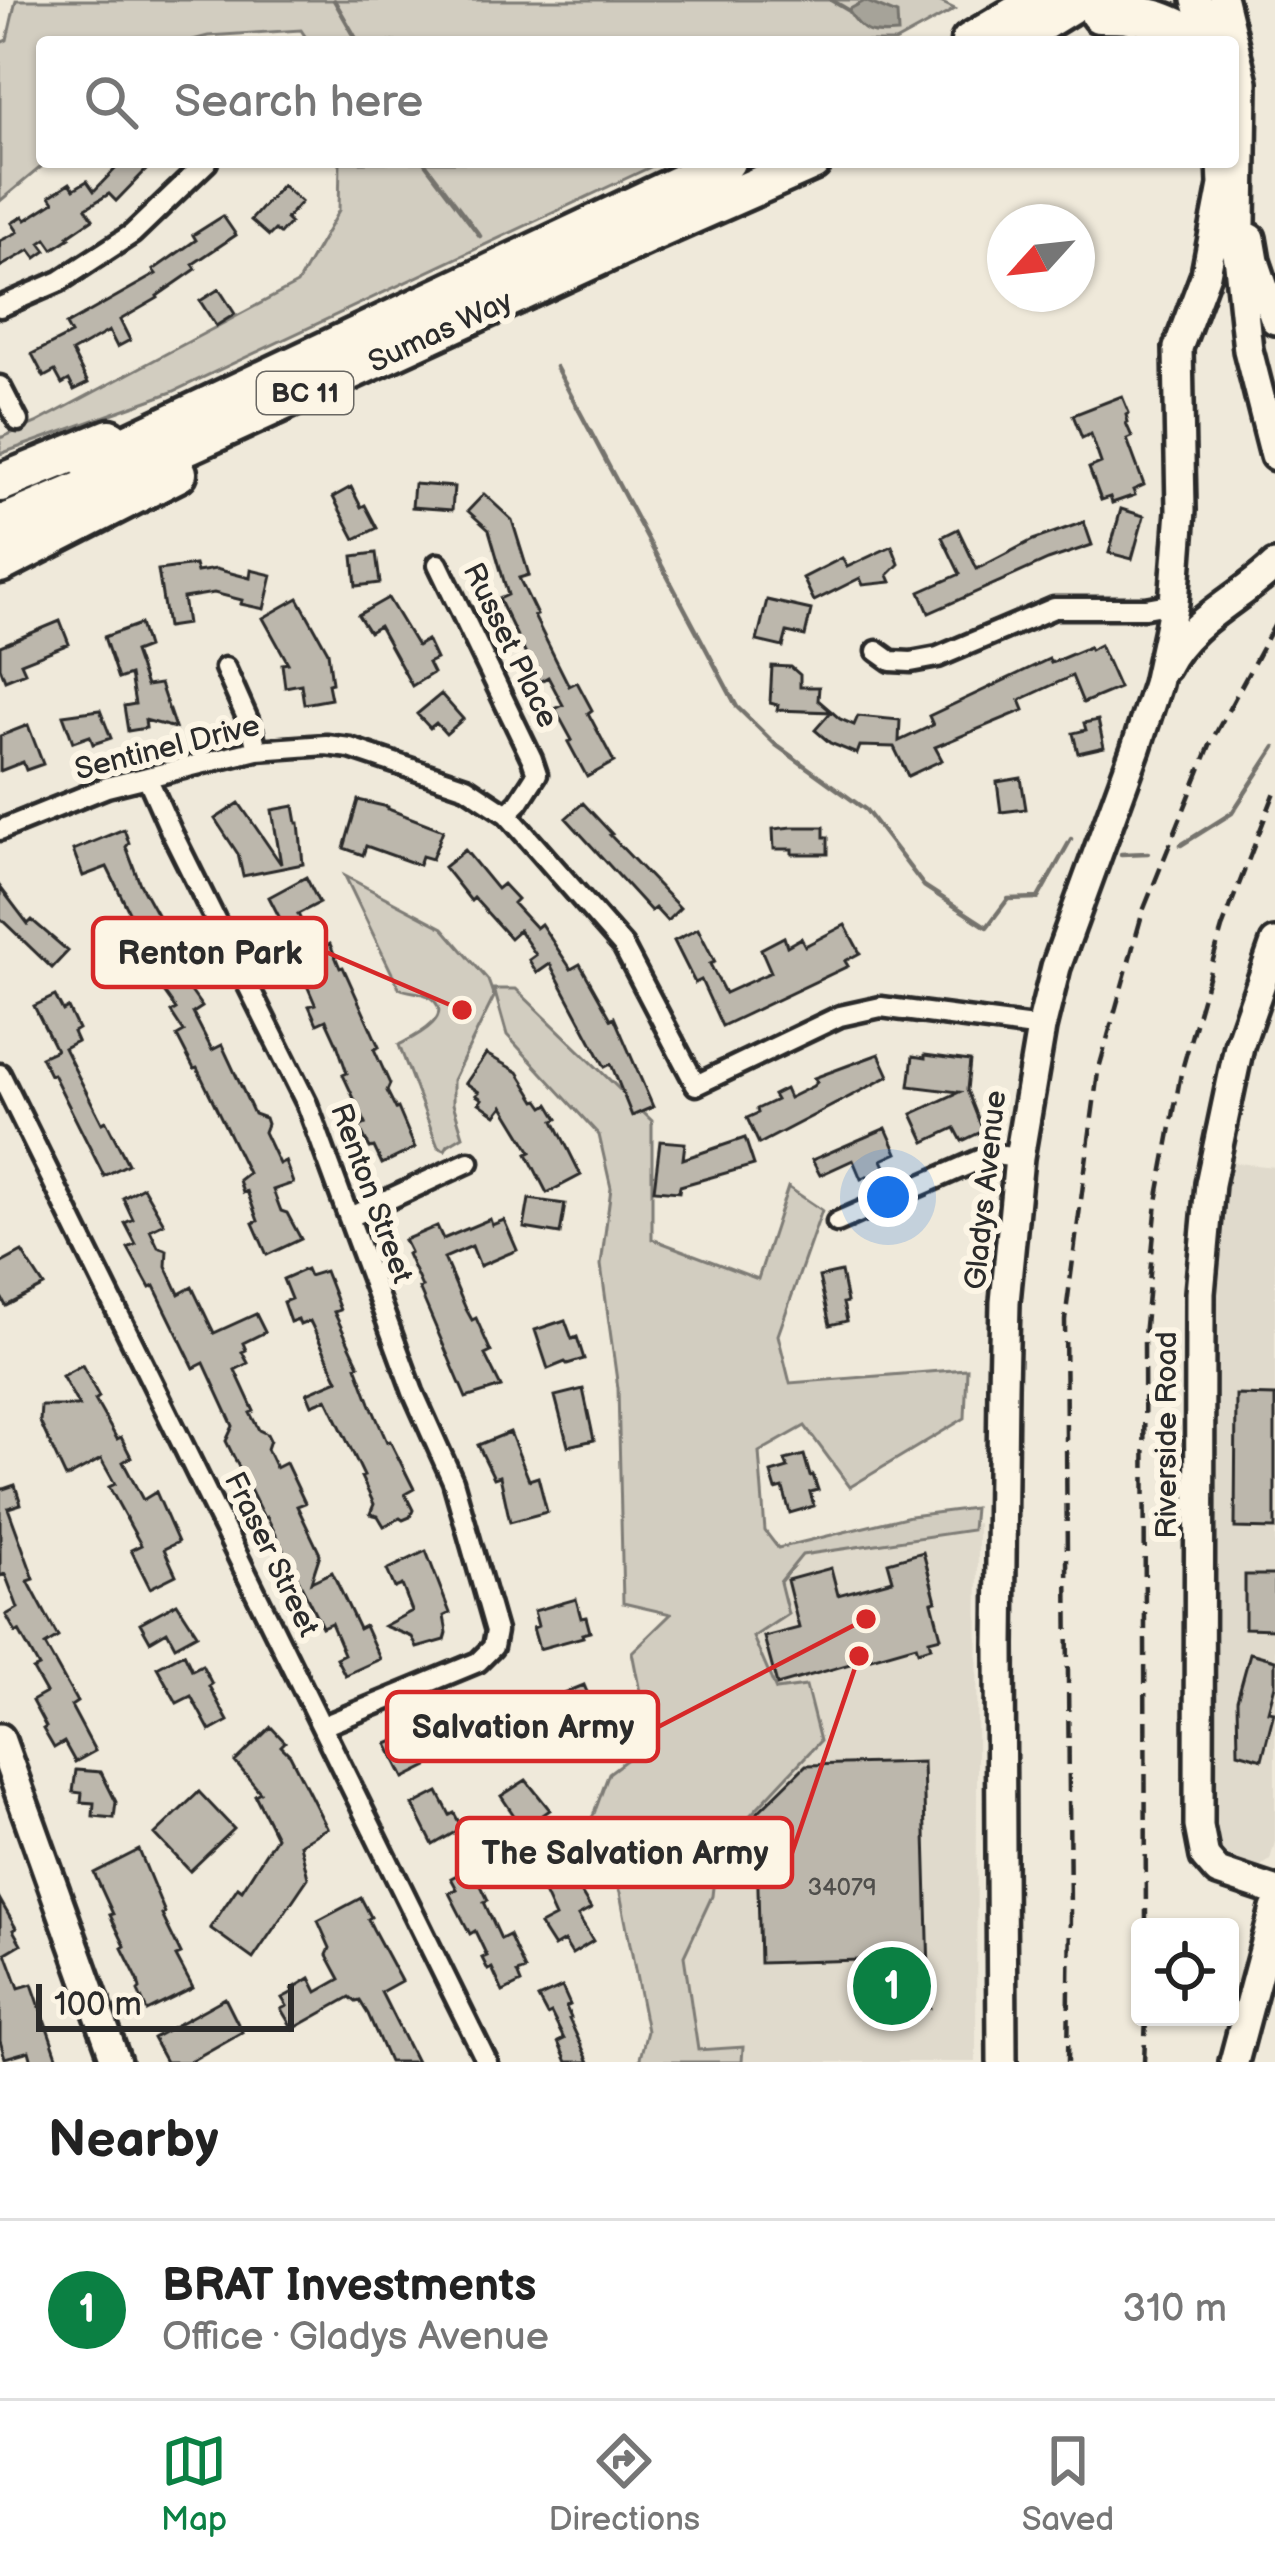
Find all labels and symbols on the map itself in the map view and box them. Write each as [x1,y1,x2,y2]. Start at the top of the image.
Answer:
north arrow [987,204,1095,312]
street label: Sumas Way [363,283,518,381]
road number: BC 11 [257,372,353,414]
street label: Russet Place [455,557,565,734]
street label: Sentinel Drive [71,708,263,788]
callout: Renton Park [93,918,326,987]
text: Renton Park [117,934,303,974]
street label: Gladys Avenue [958,1089,1014,1291]
street label: Renton Street [322,1099,420,1288]
your location [858,1167,918,1227]
street label: Riverside Road [1149,1331,1185,1539]
street label: Fraser Street [216,1466,326,1643]
callout: Salvation Army [387,1692,658,1761]
text: Salvation Army [412,1708,634,1748]
callout: The Salvation Army [457,1818,792,1887]
text: The Salvation Army [481,1834,769,1874]
house number: 34079 [807,1873,877,1902]
pin: 1 [853,1941,931,2031]
scale bar [36,1978,294,2031]

